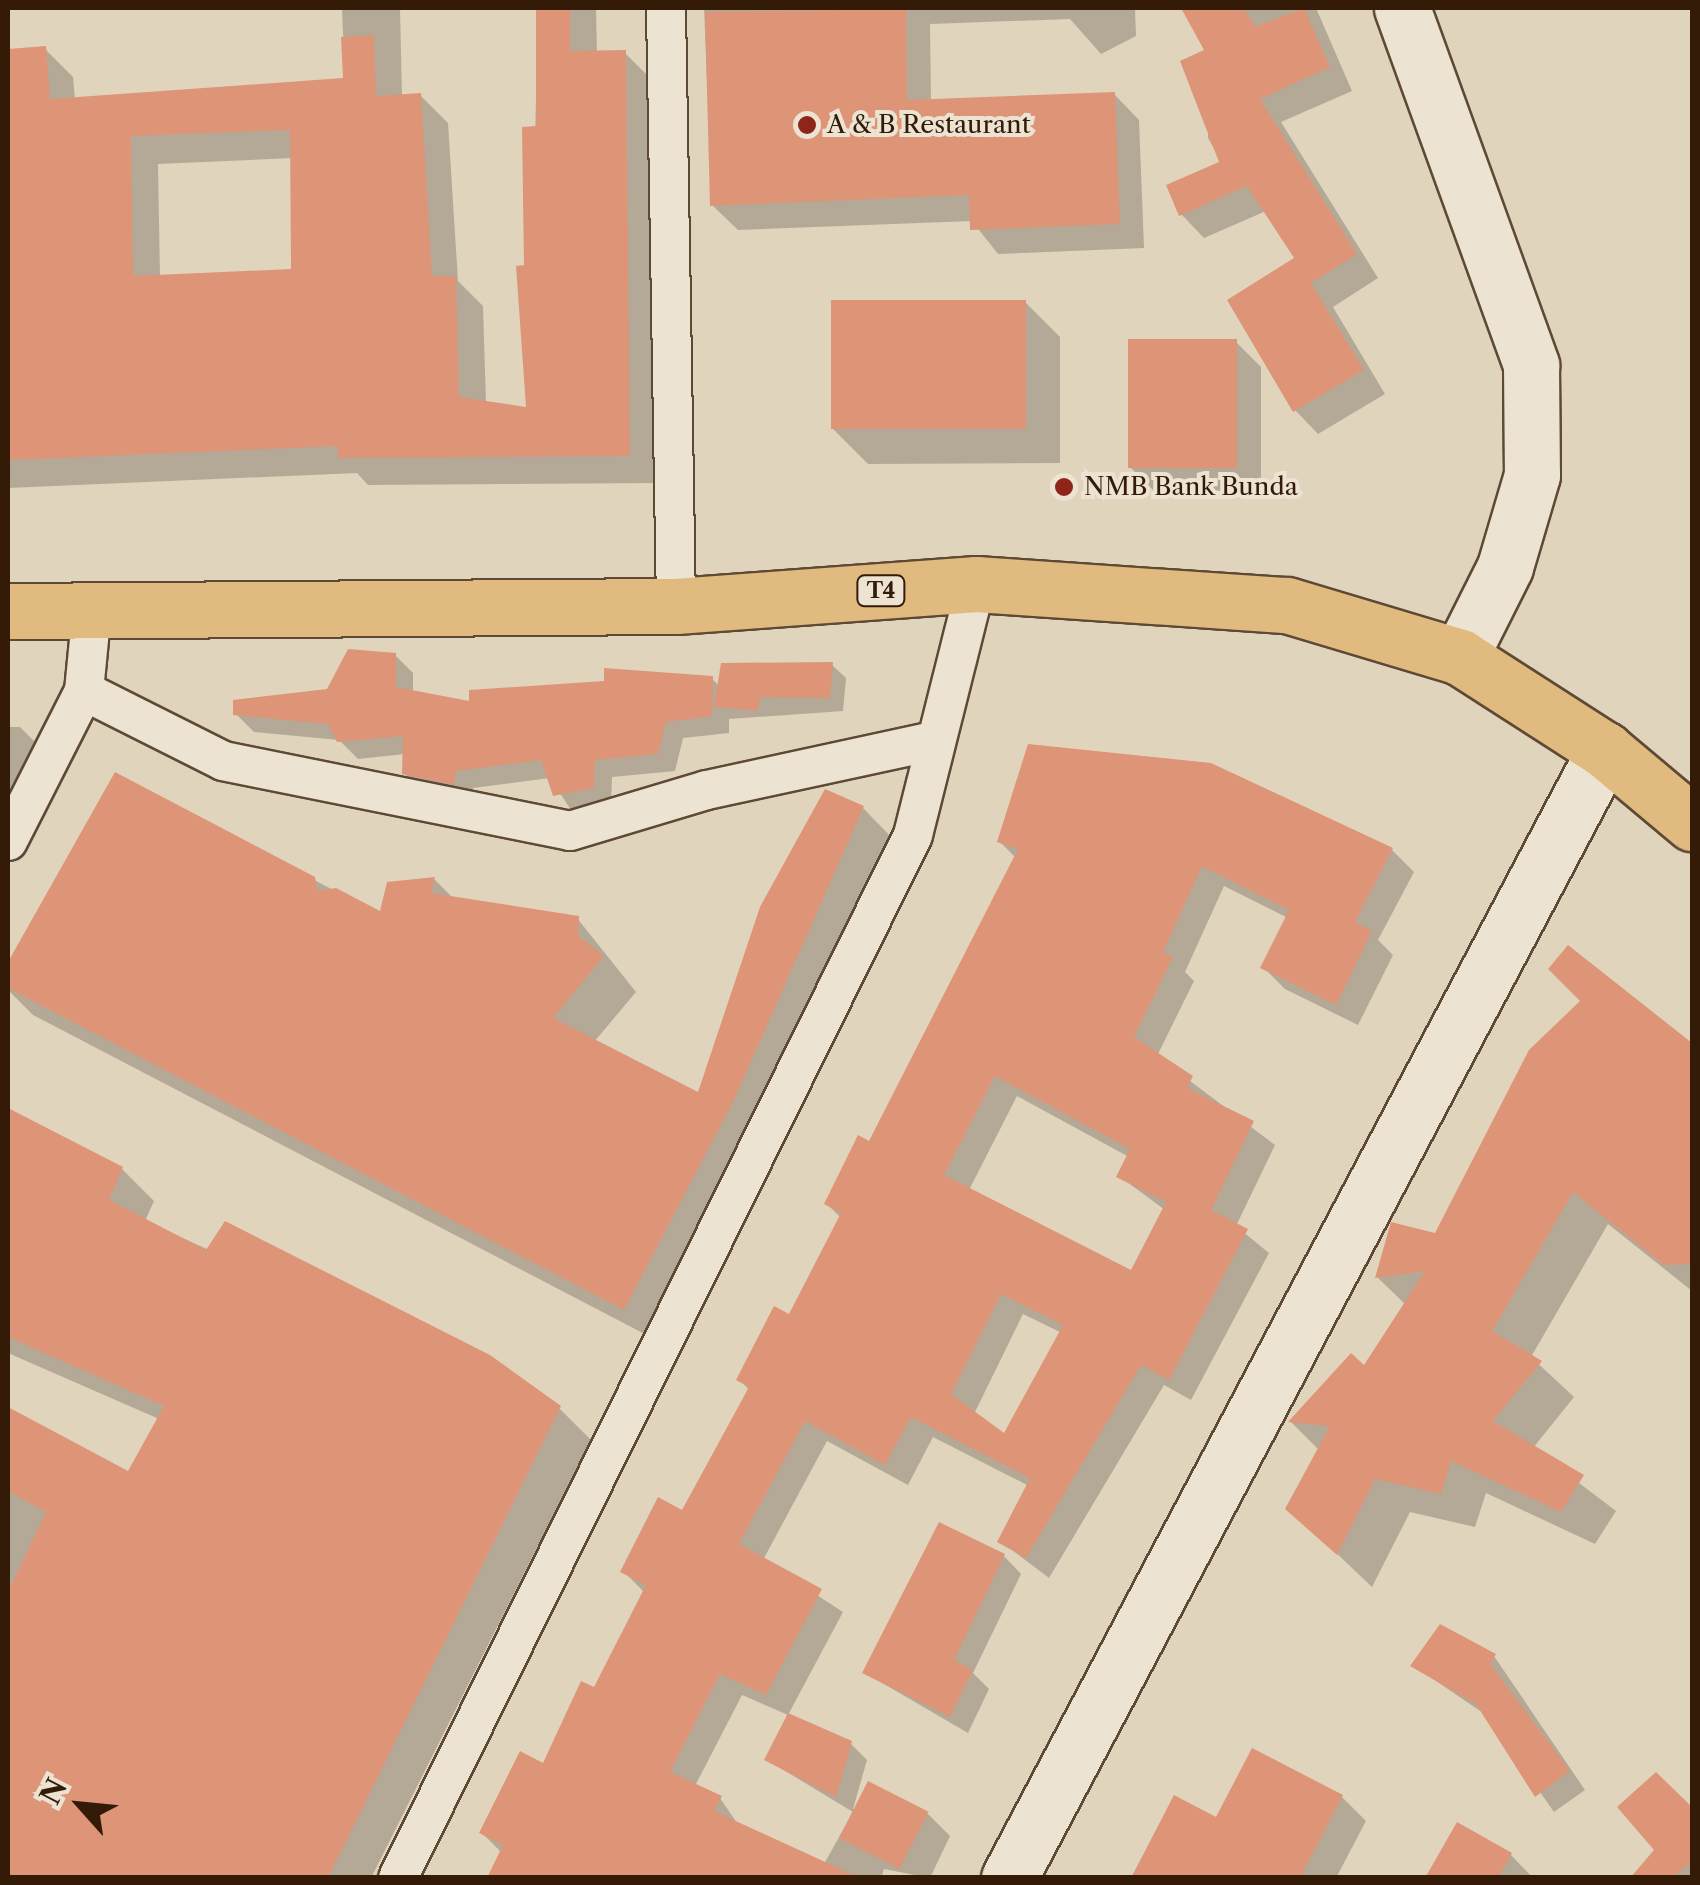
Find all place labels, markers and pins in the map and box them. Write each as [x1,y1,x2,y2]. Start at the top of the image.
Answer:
place label: A & B Restaurant [827,110,1032,140]
marker: A & B Restaurant [796,114,818,136]
place label: NMB Bank Bunda [1084,472,1298,502]
marker: NMB Bank Bunda [1053,476,1075,498]

